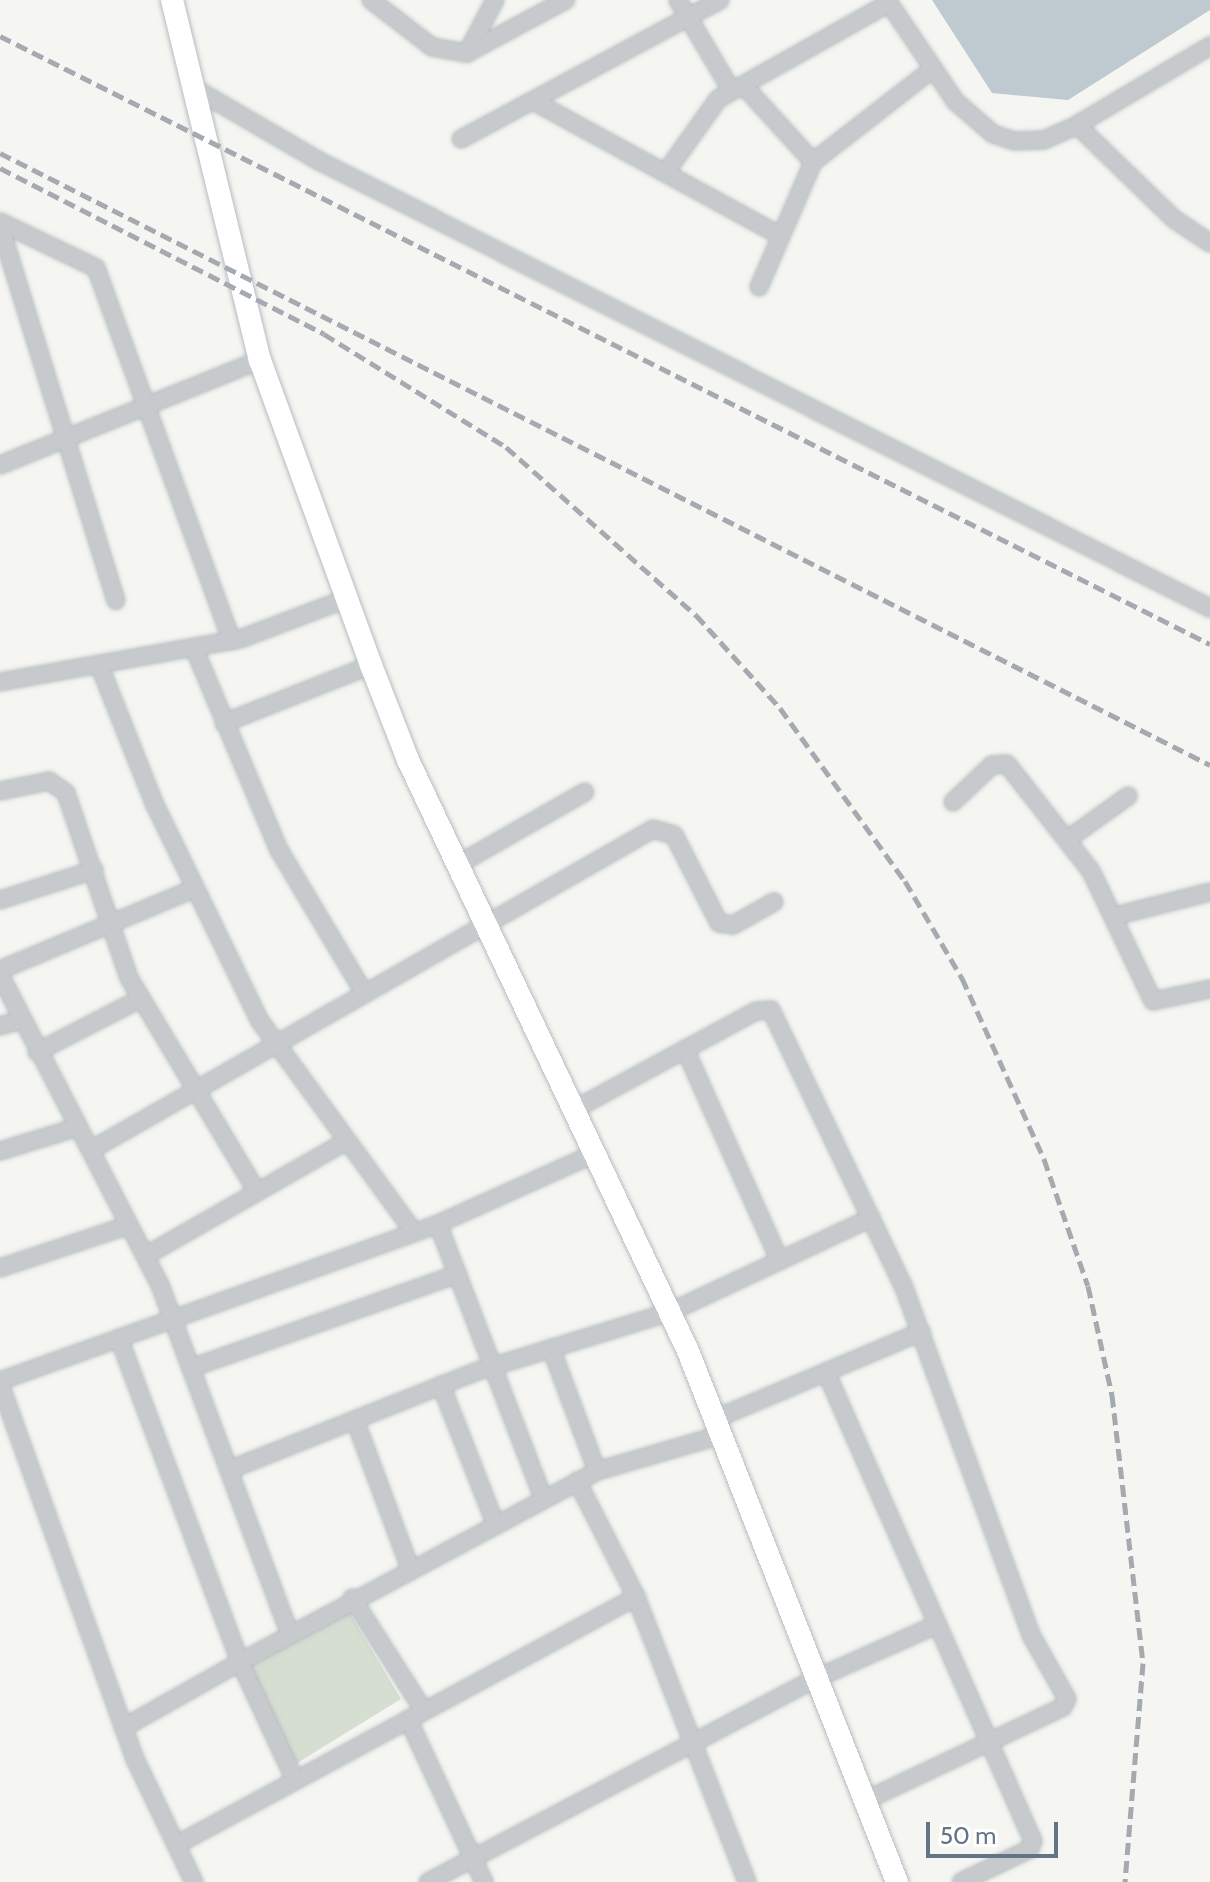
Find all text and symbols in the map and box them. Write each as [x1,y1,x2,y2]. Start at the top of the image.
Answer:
scale bar [930,1806,1062,1856]
text: 50 m [940,1821,996,1850]

